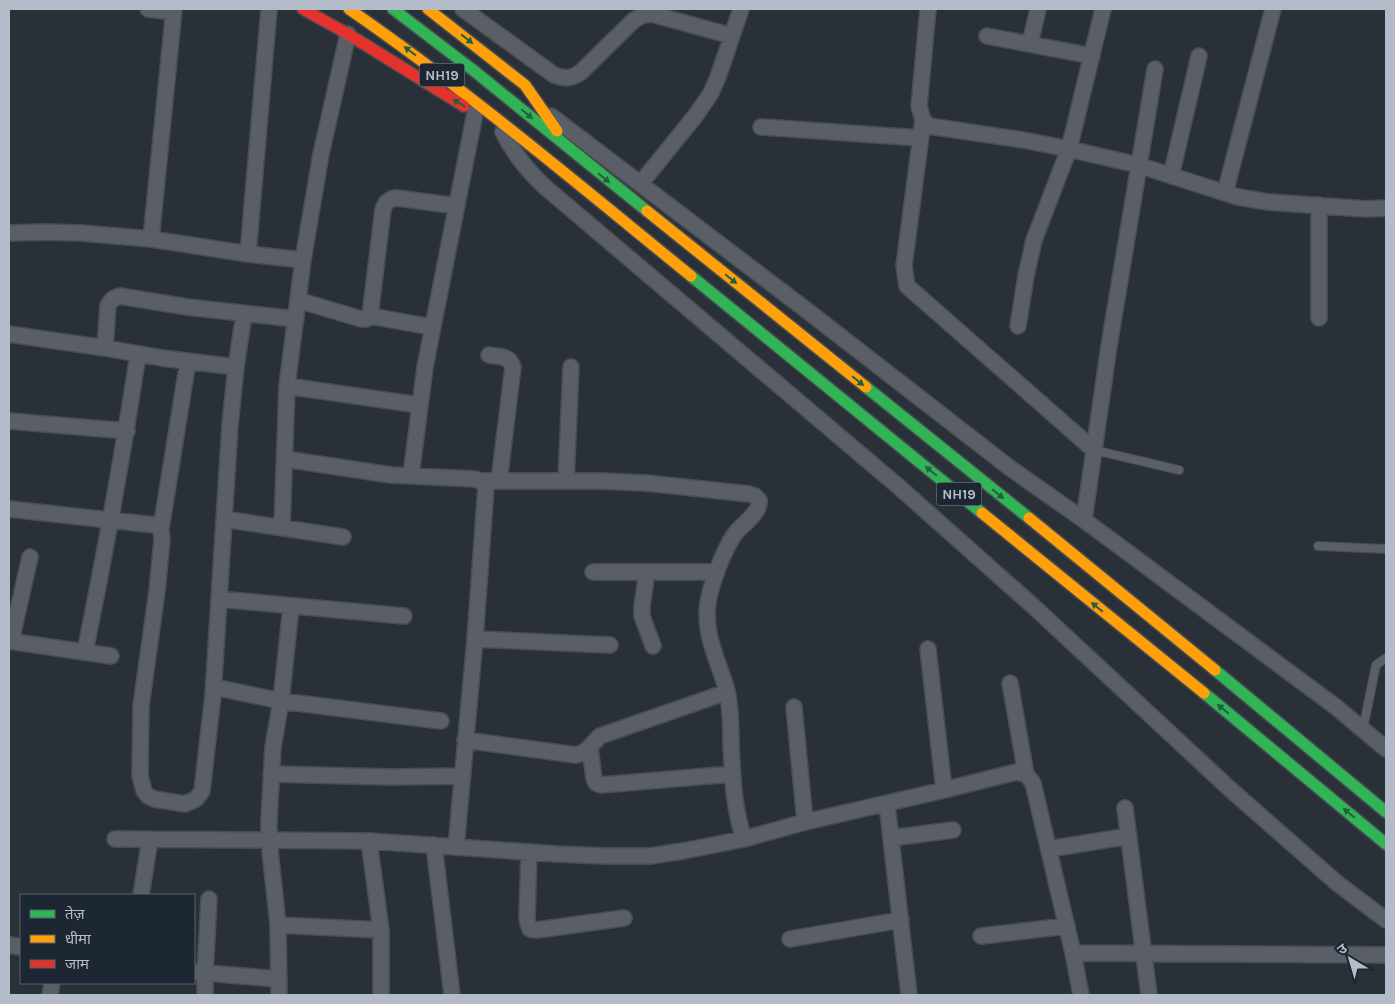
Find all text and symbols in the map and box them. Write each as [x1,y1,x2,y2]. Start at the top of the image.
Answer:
one-way arrow [460,33,473,44]
one-way arrow [403,46,417,56]
road number: NH19 [420,64,464,86]
one-way arrow [452,99,465,108]
one-way arrow [521,109,534,120]
one-way arrow [597,172,610,183]
one-way arrow [724,274,737,285]
one-way arrow [851,375,864,386]
one-way arrow [924,466,937,477]
road number: NH19 [936,482,982,506]
one-way arrow [991,489,1004,500]
one-way arrow [1091,601,1104,612]
one-way arrow [1217,704,1230,715]
one-way arrow [1343,807,1356,818]
legend [20,894,195,984]
text: तेज़ [65,905,86,923]
text: धीमा [65,930,92,948]
north arrow [1325,934,1375,984]
text: उ [1334,939,1351,958]
text: जाम [65,955,90,973]

